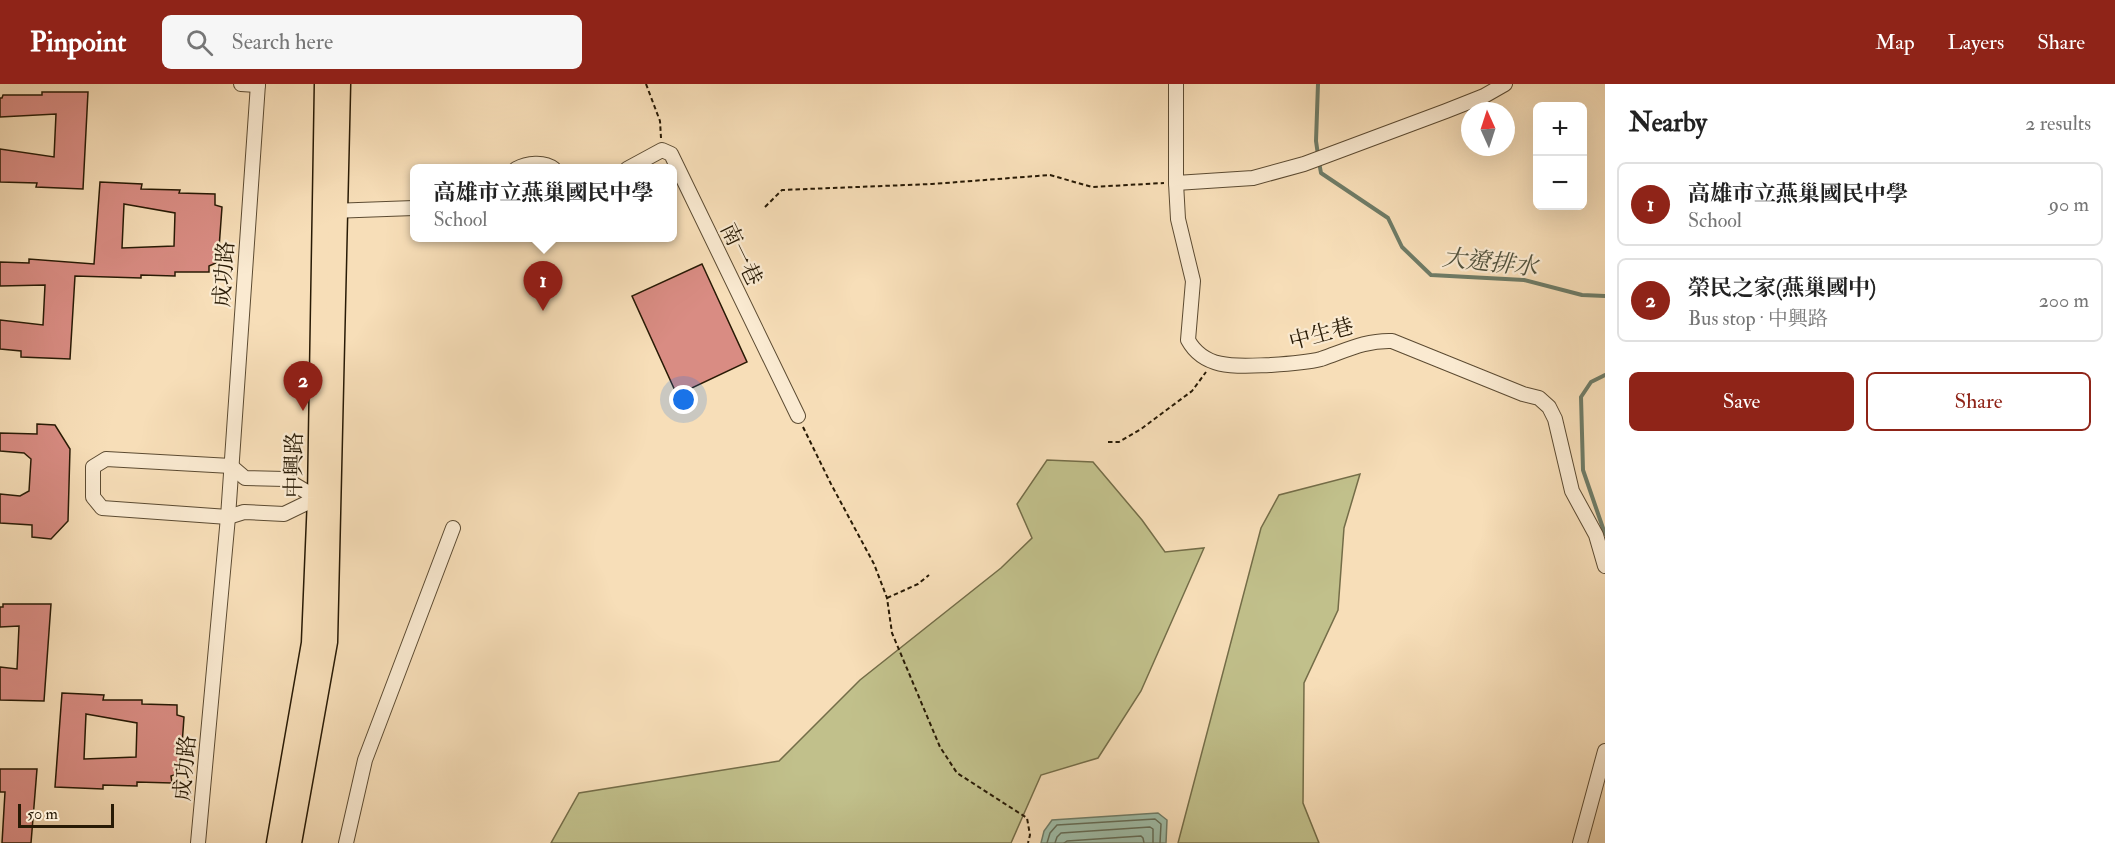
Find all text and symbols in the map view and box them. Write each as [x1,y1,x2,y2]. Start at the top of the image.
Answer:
search box [162,15,582,69]
text: Pinpoint [30,25,126,60]
icon: search [183,26,216,59]
text: Search here [231,28,333,56]
text: Map [1875,29,1915,56]
text: Layers [1948,29,2004,56]
text: Share [2037,29,2085,56]
north arrow [1461,102,1515,156]
map controls [1533,102,1587,210]
button: + [1533,102,1587,156]
text: Nearby [1629,107,1707,139]
text: 2 results [2025,111,2091,136]
button: − [1533,156,1587,210]
popup [410,164,677,242]
text: 高雄市立燕巢國民中學 [433,179,654,207]
text: 高雄市立燕巢國民中學 [1688,180,1908,208]
text: 1 [1647,192,1654,217]
text: 90 m [2049,192,2089,217]
text: School [433,207,487,232]
text: School [1688,208,1742,233]
street label: 南一巷 [714,219,768,290]
street label: 成功路 [208,240,240,308]
water label: 大遼排水 [1441,242,1541,283]
pin: 1 [524,262,562,311]
text: 榮民之家(燕巢國中) [1688,274,1876,302]
text: 2 [1645,288,1656,313]
text: 200 m [2039,288,2089,313]
text: Bus stop · 中興路 [1688,306,1828,331]
street label: 中生巷 [1286,312,1357,356]
pin: 2 [284,362,322,411]
button: Save [1629,372,1854,431]
button: Share [1866,372,2091,431]
your location [669,385,698,414]
street label: 中興路 [279,432,309,498]
street label: 成功路 [168,734,202,802]
scale bar [18,801,114,828]
text: 50 m [27,804,58,824]

